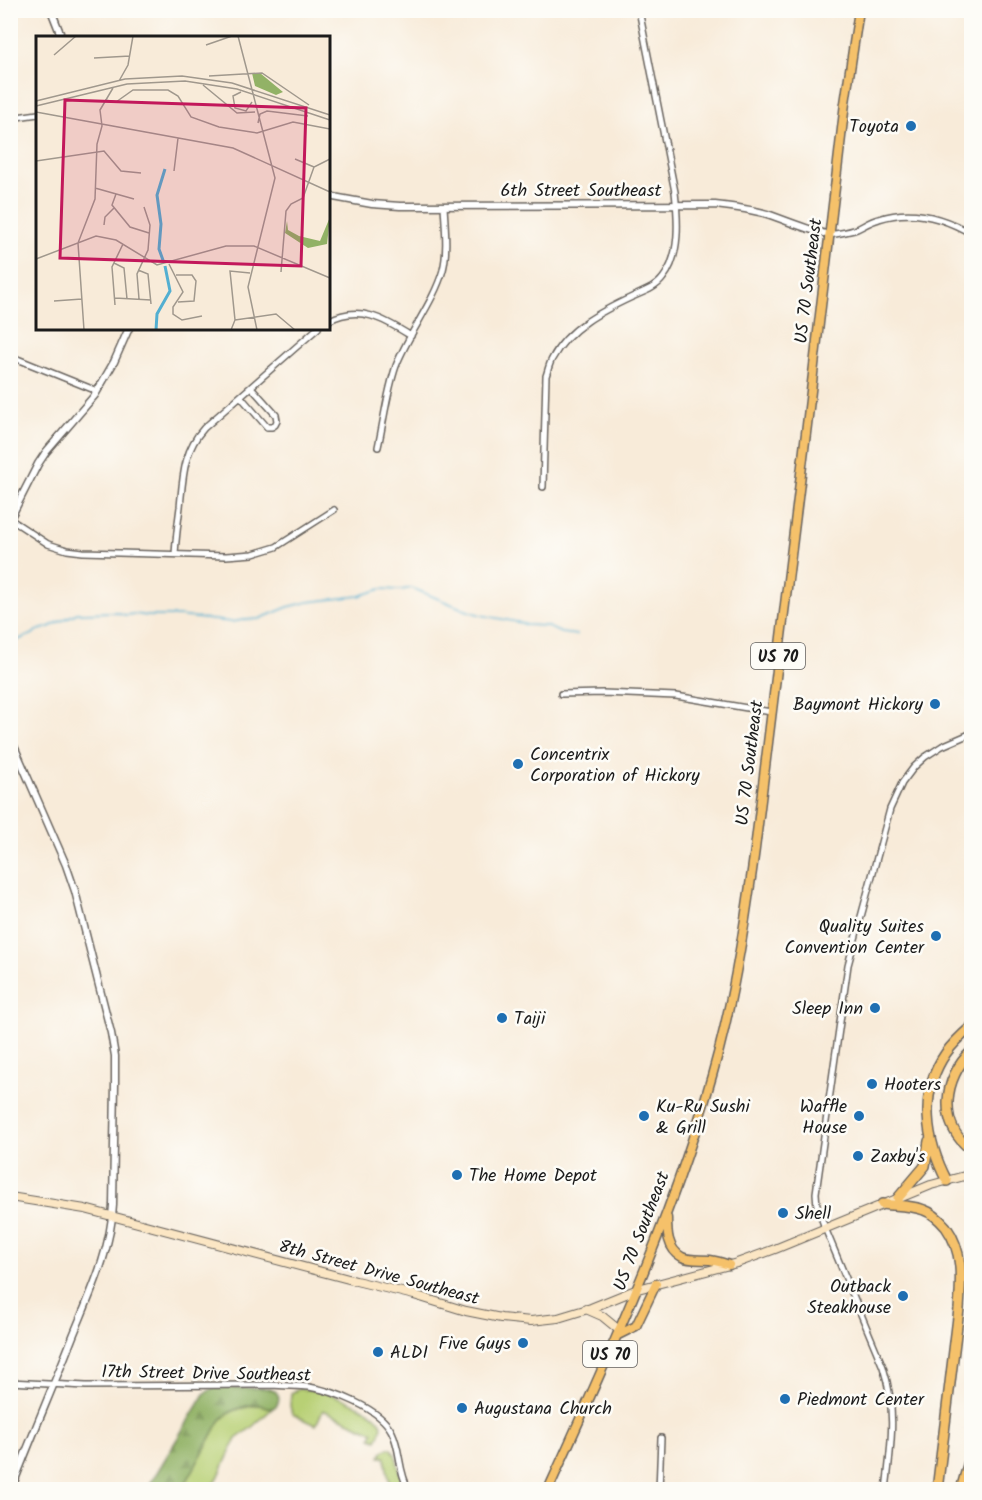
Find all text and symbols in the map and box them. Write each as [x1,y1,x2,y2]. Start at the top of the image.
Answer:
inset map [36,36,330,330]
place label: Toyota [849,113,899,142]
marker: Toyota [904,119,918,133]
street label: 6th Street Southeast [501,177,662,206]
street label: US 70 Southeast [787,216,832,346]
road number: US 70 [751,643,805,669]
place label: Baymont Hickory [793,691,924,720]
marker: Baymont Hickory [928,697,942,711]
street label: US 70 Southeast [728,698,773,828]
place label: Concentrix Corporation of Hickory [530,741,700,791]
marker: Concentrix Corporation of Hickory [511,757,525,771]
place label: Quality Suites Convention Center [784,913,925,963]
marker: Quality Suites Convention Center [929,929,943,943]
place label: Sleep Inn [792,995,863,1024]
marker: Sleep Inn [868,1001,882,1015]
place label: Taiji [514,1005,546,1034]
marker: Taiji [495,1011,509,1025]
place label: Hooters [884,1071,941,1100]
marker: Hooters [865,1077,879,1091]
place label: Ku-Ru Sushi & Grill [656,1093,750,1143]
place label: Waffle House [800,1093,847,1143]
marker: Ku-Ru Sushi & Grill [637,1109,651,1123]
marker: Waffle House [852,1109,866,1123]
place label: Zaxby's [870,1143,926,1172]
marker: Zaxby's [851,1149,865,1163]
place label: The Home Depot [469,1162,598,1191]
street label: US 70 Southeast [606,1166,679,1296]
marker: The Home Depot [450,1168,464,1182]
place label: Shell [795,1200,832,1229]
marker: Shell [776,1206,790,1220]
street label: 8th Street Drive Southeast [275,1233,483,1314]
place label: Outback Steakhouse [807,1273,892,1323]
marker: Outback Steakhouse [896,1289,910,1303]
place label: Five Guys [439,1330,511,1359]
marker: Five Guys [516,1336,530,1350]
place label: ALDI [390,1339,428,1368]
road number: US 70 [583,1341,637,1367]
marker: ALDI [371,1345,385,1359]
street label: 17th Street Drive Southeast [101,1358,312,1391]
place label: Piedmont Center [797,1386,925,1415]
marker: Piedmont Center [778,1392,792,1406]
place label: Augustana Church [474,1395,612,1424]
marker: Augustana Church [455,1401,469,1415]

